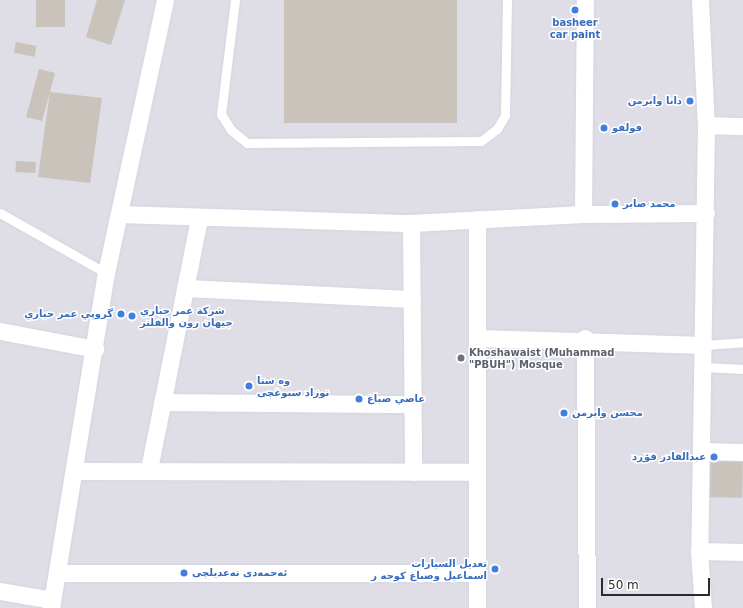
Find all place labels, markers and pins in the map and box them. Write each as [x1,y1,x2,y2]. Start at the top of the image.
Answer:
marker: basheer car paint [570,5,580,15]
place label: basheer car paint [550,16,600,40]
place label: دانا وایرمن [628,95,682,107]
marker: دانا وایرمن [685,96,695,106]
place label: فولفو [612,122,642,134]
marker: فولفو [599,123,609,133]
place label: محمد صابر [623,198,676,210]
marker: محمد صابر [610,199,620,209]
place label: شركة عمر حباري جيھان رون والفلتر [140,304,233,328]
place label: گروپي عمر حباري [24,308,113,320]
marker: گروپي عمر حباري [116,309,126,319]
marker: شركة عمر حباري جيھان رون والفلتر [127,311,137,321]
place label: Khoshawaist (Muhammad "PBUH") Mosque [469,346,614,370]
marker: Khoshawaist (Muhammad "PBUH") Mosque [456,353,466,363]
place label: وه ستا نوزاد سبوغچى [257,374,329,398]
marker: وه ستا نوزاد سبوغچى [244,381,254,391]
place label: عاصي صباغ [367,393,425,405]
marker: عاصي صباغ [354,394,364,404]
place label: محسن وایرمن [572,407,643,419]
marker: محسن وایرمن [559,408,569,418]
place label: عبدالقادر فۆڕد [632,451,706,463]
marker: عبدالقادر فۆڕد [709,452,719,462]
place label: تعديل السيارات اسماعيل وصباغ كوجه ر [371,557,487,580]
marker: تعديل السيارات اسماعيل وصباغ كوجه ر [490,564,500,574]
place label: ئەحمەدی تەعدیلچی [192,567,287,579]
marker: ئەحمەدی تەعدیلچی [179,568,189,578]

